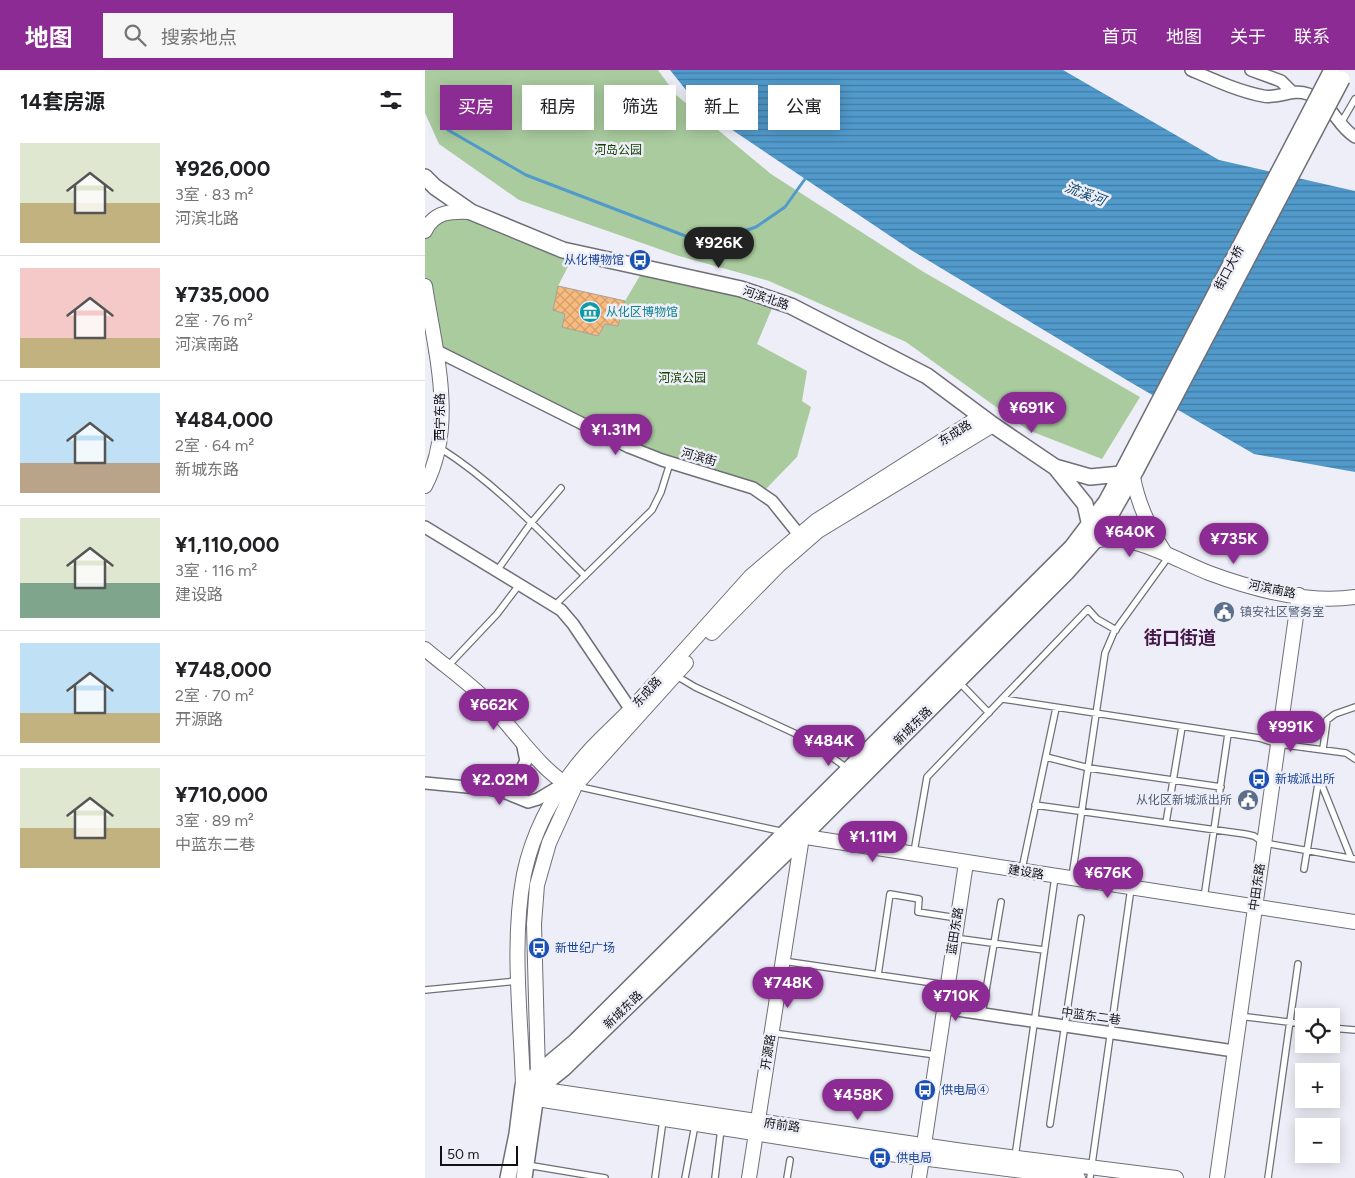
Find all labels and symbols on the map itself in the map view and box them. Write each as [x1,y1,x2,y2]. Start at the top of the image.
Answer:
park label: 河岛公园 [594,143,642,157]
water label: 流溪河 [1062,179,1110,211]
pin: ¥926K [684,226,754,269]
street label: 街口大桥 [1212,244,1246,292]
bus stop icon: 从化博物馆 [628,248,652,272]
place label: 从化博物馆 [564,253,624,267]
street label: 河滨北路 [741,284,791,312]
museum icon: 从化区博物馆 [578,300,602,324]
place label: 从化区博物馆 [606,305,678,319]
park label: 河滨公园 [658,371,706,385]
pin: ¥691K [997,392,1067,434]
street label: 西宁东路 [433,393,447,441]
pin: ¥1.31M [575,414,657,456]
street label: 东成路 [936,418,974,448]
street label: 河滨街 [680,445,718,469]
pin: ¥640K [1095,516,1165,558]
pin: ¥735K [1199,522,1269,565]
street label: 河滨南路 [1247,577,1297,601]
public building icon: 镇安社区警务室 [1212,600,1236,624]
place label: 镇安社区警务室 [1240,605,1324,619]
district label: 街口街道 [1144,627,1216,649]
street label: 东成路 [630,674,664,710]
pin: ¥662K [459,688,529,731]
street label: 新城东路 [891,704,935,748]
pin: ¥991K [1256,710,1326,753]
pin: ¥484K [794,724,864,767]
pin: ¥2.02M [459,764,541,806]
bus stop icon: 新城派出所 [1247,767,1271,791]
place label: 新城派出所 [1275,772,1335,786]
public building icon: 从化区新城派出所 [1236,788,1260,812]
place label: 从化区新城派出所 [1136,793,1232,807]
pin: ¥1.11M [832,820,914,863]
pin: ¥676K [1073,856,1143,899]
street label: 建设路 [1007,862,1045,882]
street label: 中田东路 [1247,862,1267,912]
street label: 蓝田东路 [944,906,966,956]
bus stop icon: 新世纪广场 [527,936,551,960]
place label: 新世纪广场 [555,941,615,955]
pin: ¥748K [753,966,823,1009]
pin: ¥710K [921,980,991,1022]
street label: 新城东路 [601,988,645,1032]
street label: 中蓝东二巷 [1060,1005,1122,1027]
street label: 开源路 [758,1033,778,1071]
pin: ¥458K [823,1078,893,1121]
bus stop icon: 供电局④ [913,1078,937,1102]
place label: 供电局④ [941,1083,989,1097]
street label: 府前路 [763,1116,801,1134]
scale bar [440,1143,517,1166]
bus stop icon: 供电局 [868,1146,892,1170]
place label: 供电局 [896,1151,932,1165]

